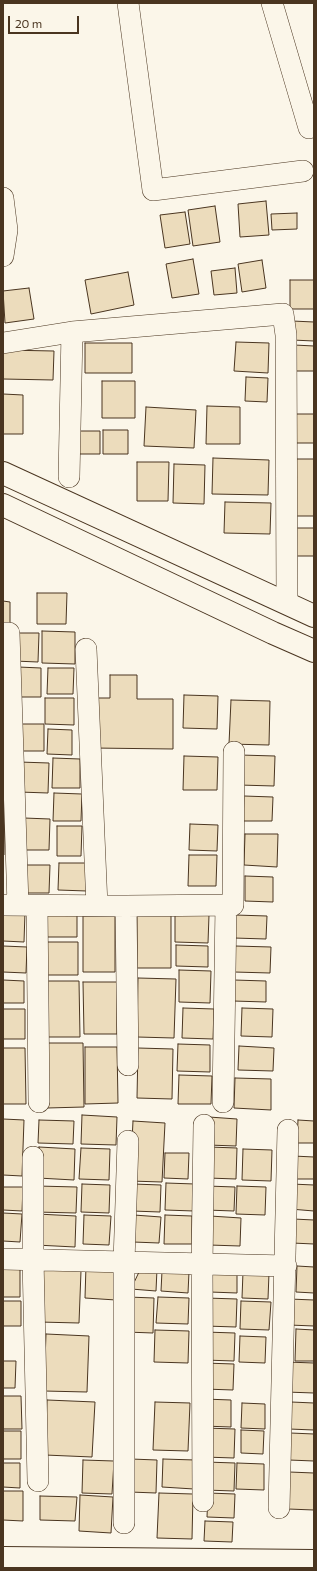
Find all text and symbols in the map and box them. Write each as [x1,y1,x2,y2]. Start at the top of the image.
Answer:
scale bar [10,8,81,34]
text: 20 m [15,16,42,30]

